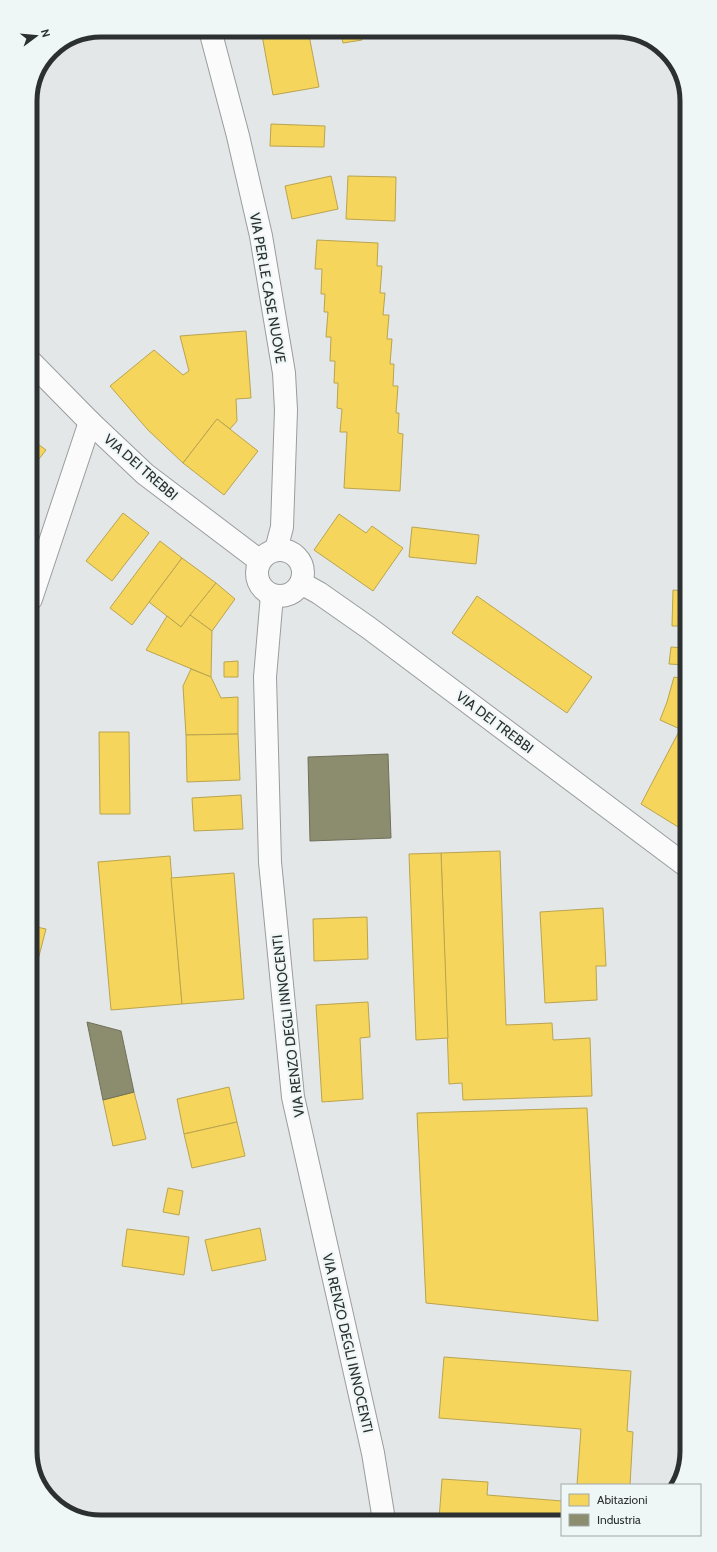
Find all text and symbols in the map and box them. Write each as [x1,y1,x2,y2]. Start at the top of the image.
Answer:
north arrow [16,16,56,56]
text: N [38,28,53,39]
street label: VIA PER LE CASE NUOVE [246,211,290,365]
street label: VIA DEI TREBBI [100,430,182,504]
street label: VIA DEI TREBBI [453,687,537,757]
street label: VIA RENZO DEGLI INNOCENTI [268,934,308,1118]
street label: VIA RENZO DEGLI INNOCENTI [319,1252,377,1434]
legend [561,1484,701,1536]
text: Abitazioni [597,1492,647,1507]
text: Industria [597,1512,641,1527]

